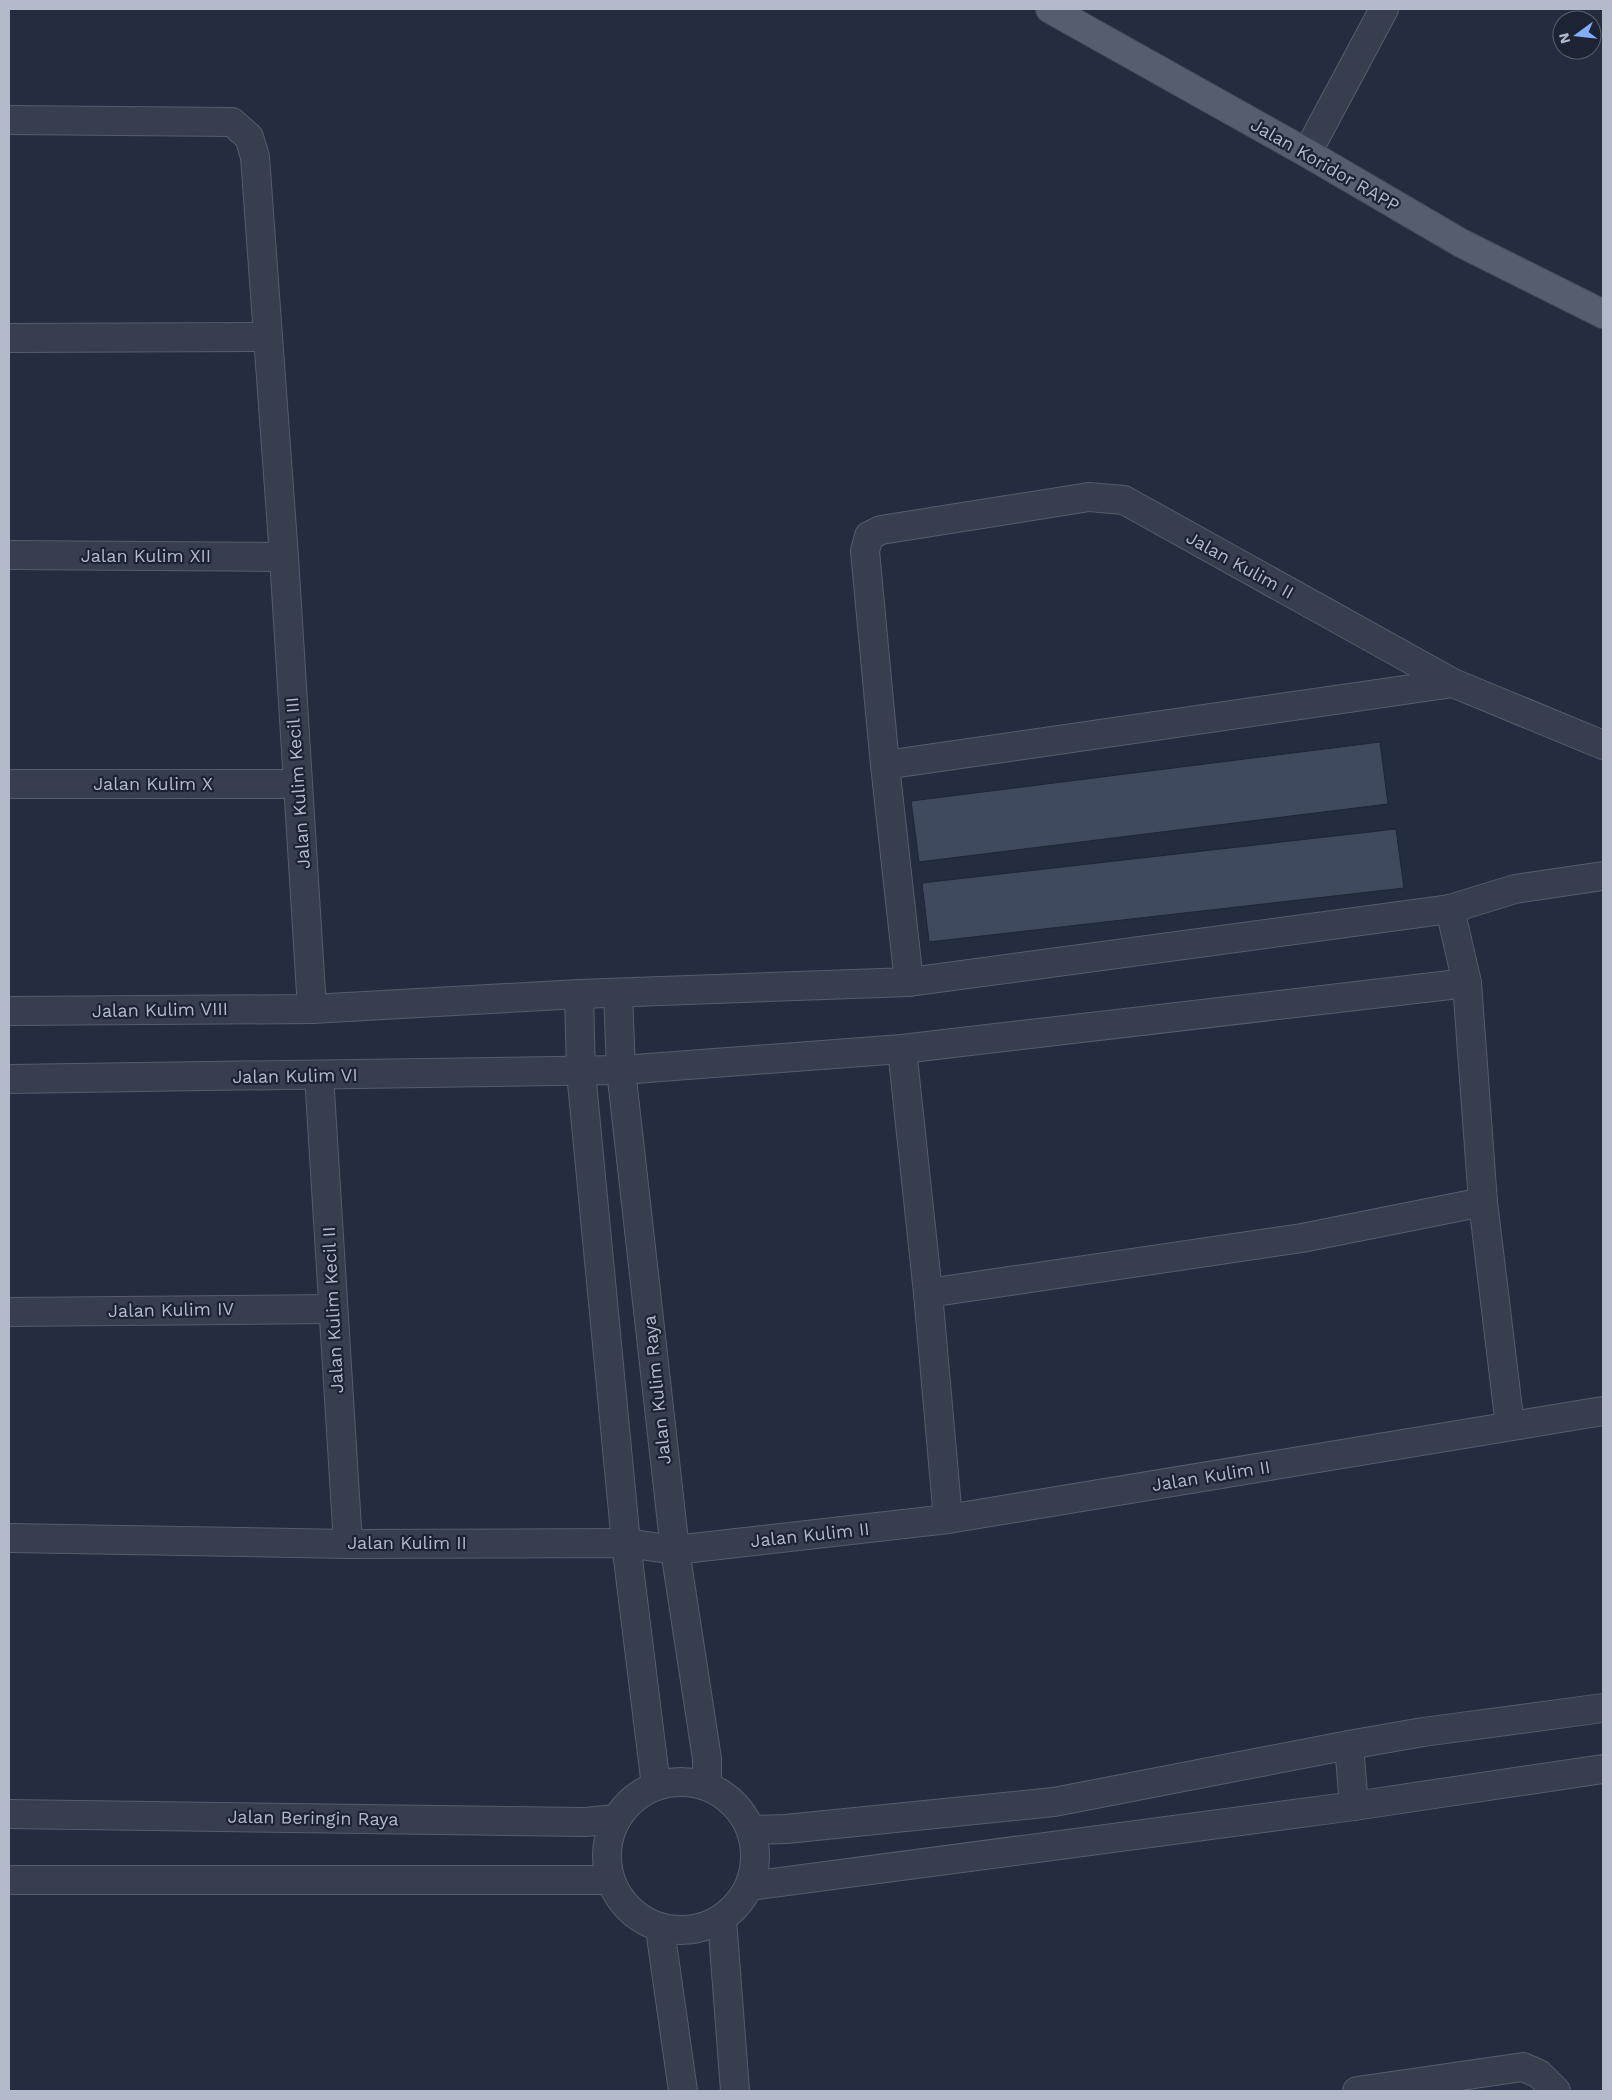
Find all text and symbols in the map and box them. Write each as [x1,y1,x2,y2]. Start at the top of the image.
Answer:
north arrow [1552,10,1602,60]
text: N [1555,31,1574,45]
street label: Jalan Koridor RAPP [1247,113,1403,216]
street label: Jalan Kulim II [1183,526,1298,603]
street label: Jalan Kulim XII [81,545,211,566]
street label: Jalan Kulim Kecil III [281,696,314,870]
street label: Jalan Kulim X [93,773,213,794]
street label: Jalan Kulim VIII [92,998,228,1021]
street label: Jalan Kulim VI [232,1064,358,1087]
street label: Jalan Kulim Kecil II [318,1226,347,1394]
street label: Jalan Kulim IV [108,1298,235,1321]
street label: Jalan Kulim Raya [638,1314,675,1466]
street label: Jalan Kulim II [1150,1456,1272,1495]
street label: Jalan Kulim II [749,1518,871,1551]
street label: Jalan Kulim II [347,1532,467,1553]
street label: Jalan Beringin Raya [227,1806,399,1829]

